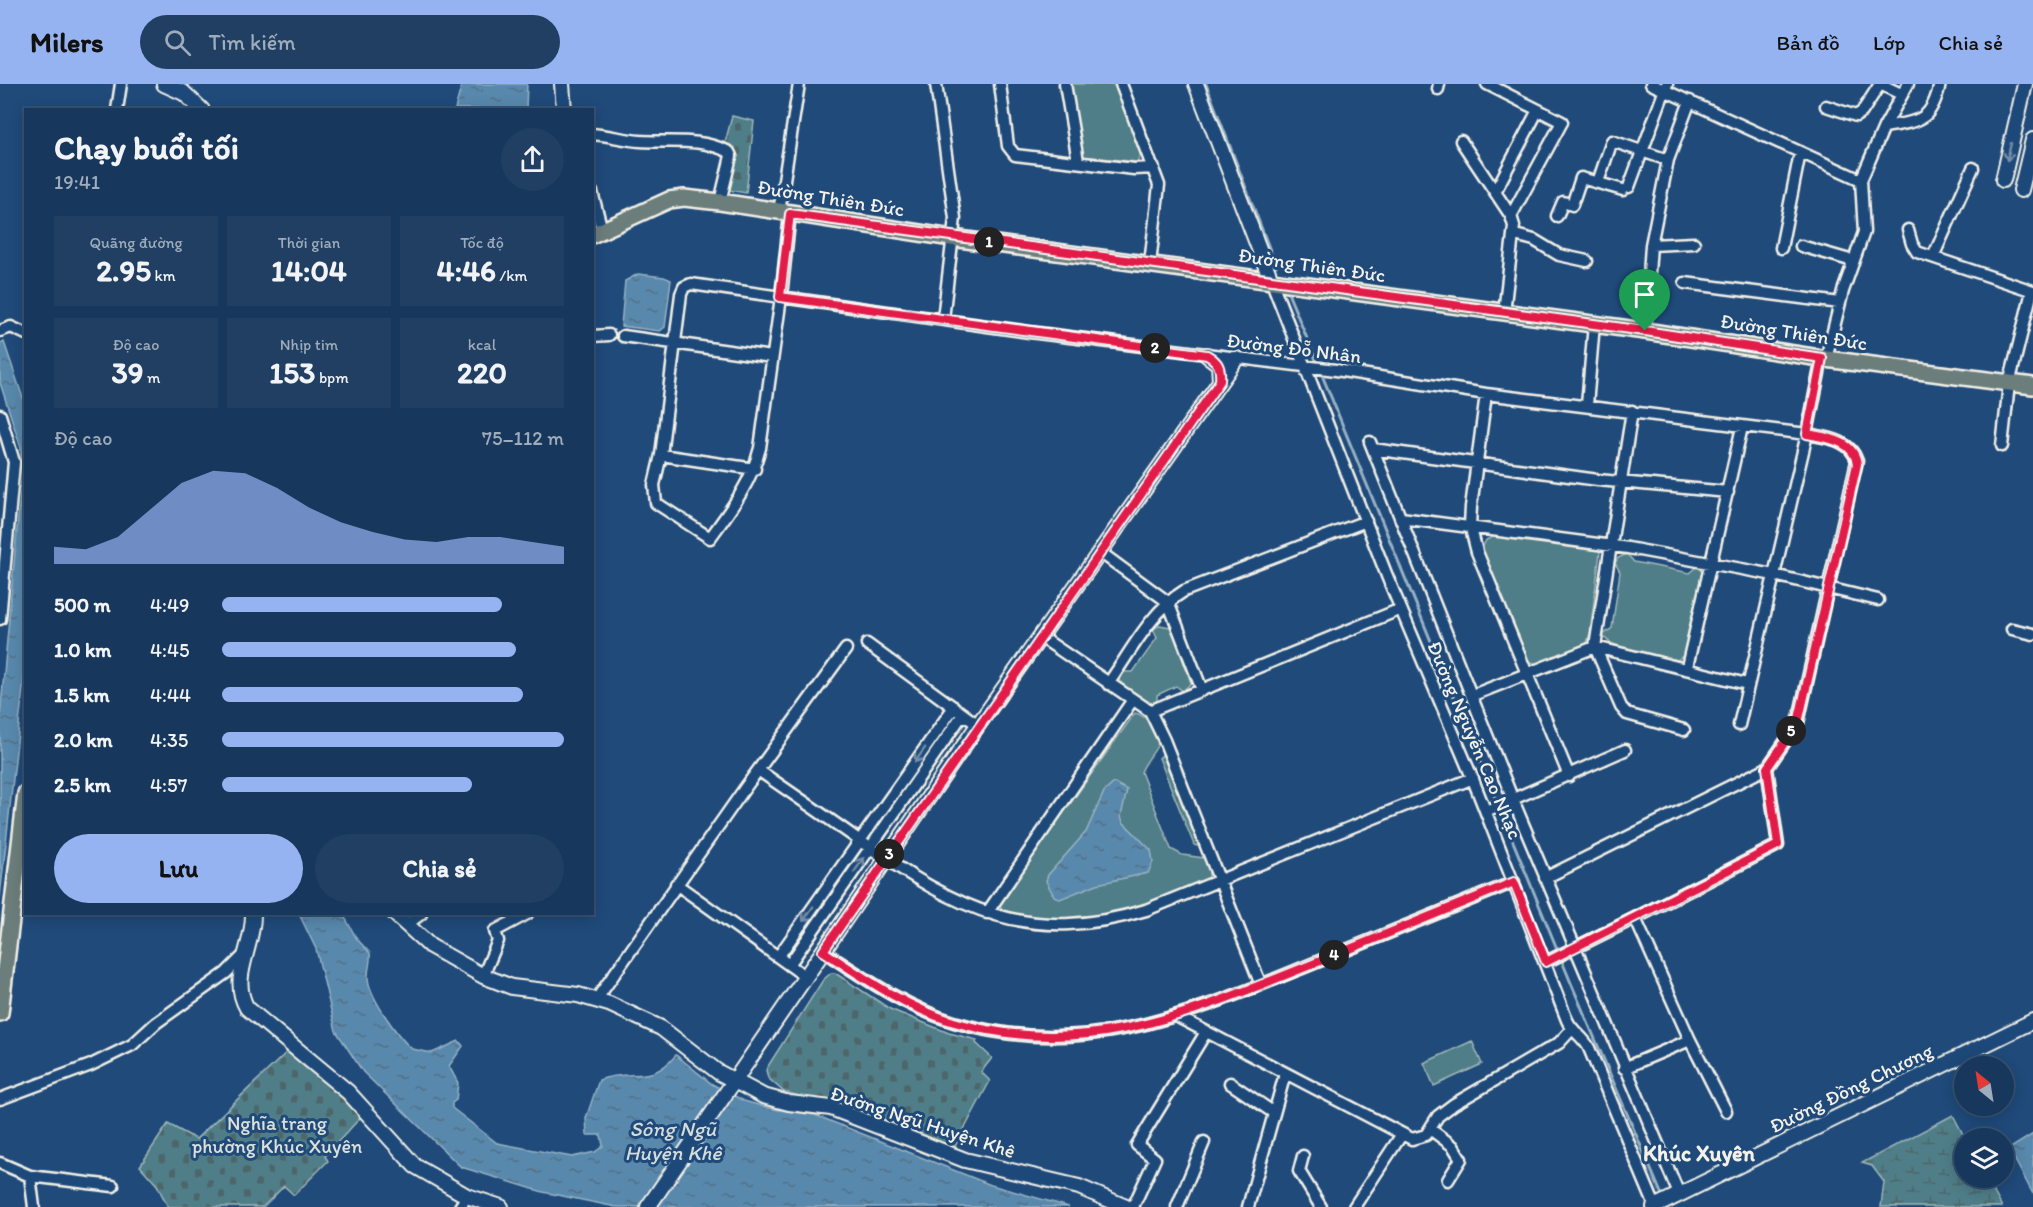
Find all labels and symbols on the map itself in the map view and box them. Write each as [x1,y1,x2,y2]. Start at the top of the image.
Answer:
one-way arrow [2003,142,2014,162]
street label: Đường Thiên Đức [756,175,906,221]
pin: 1 [974,227,1004,257]
street label: Đường Thiên Đức [1237,243,1387,287]
pin [1619,269,1670,331]
street label: Đường Thiên Đức [1719,309,1869,355]
street label: Đường Đỗ Nhân [1225,328,1363,368]
pin: 2 [1140,333,1170,363]
street label: Đường Nguyễn Cao Nhạc [1422,637,1528,843]
pin: 5 [1776,716,1806,746]
one-way arrow [914,746,926,762]
pin: 3 [874,839,904,869]
one-way arrow [852,856,865,873]
one-way arrow [802,905,814,922]
pin: 4 [1319,940,1349,970]
street label: Đường Đồng Chương [1766,1038,1937,1138]
north arrow [1954,1056,2014,1116]
street label: Đường Ngũ Huyện Khê [828,1081,1018,1163]
park label: Nghĩa trang phường Khúc Xuyên [192,1111,362,1158]
water label: Sông Ngũ Huyện Khê [625,1116,723,1165]
district label: Khúc Xuyên [1643,1140,1756,1167]

